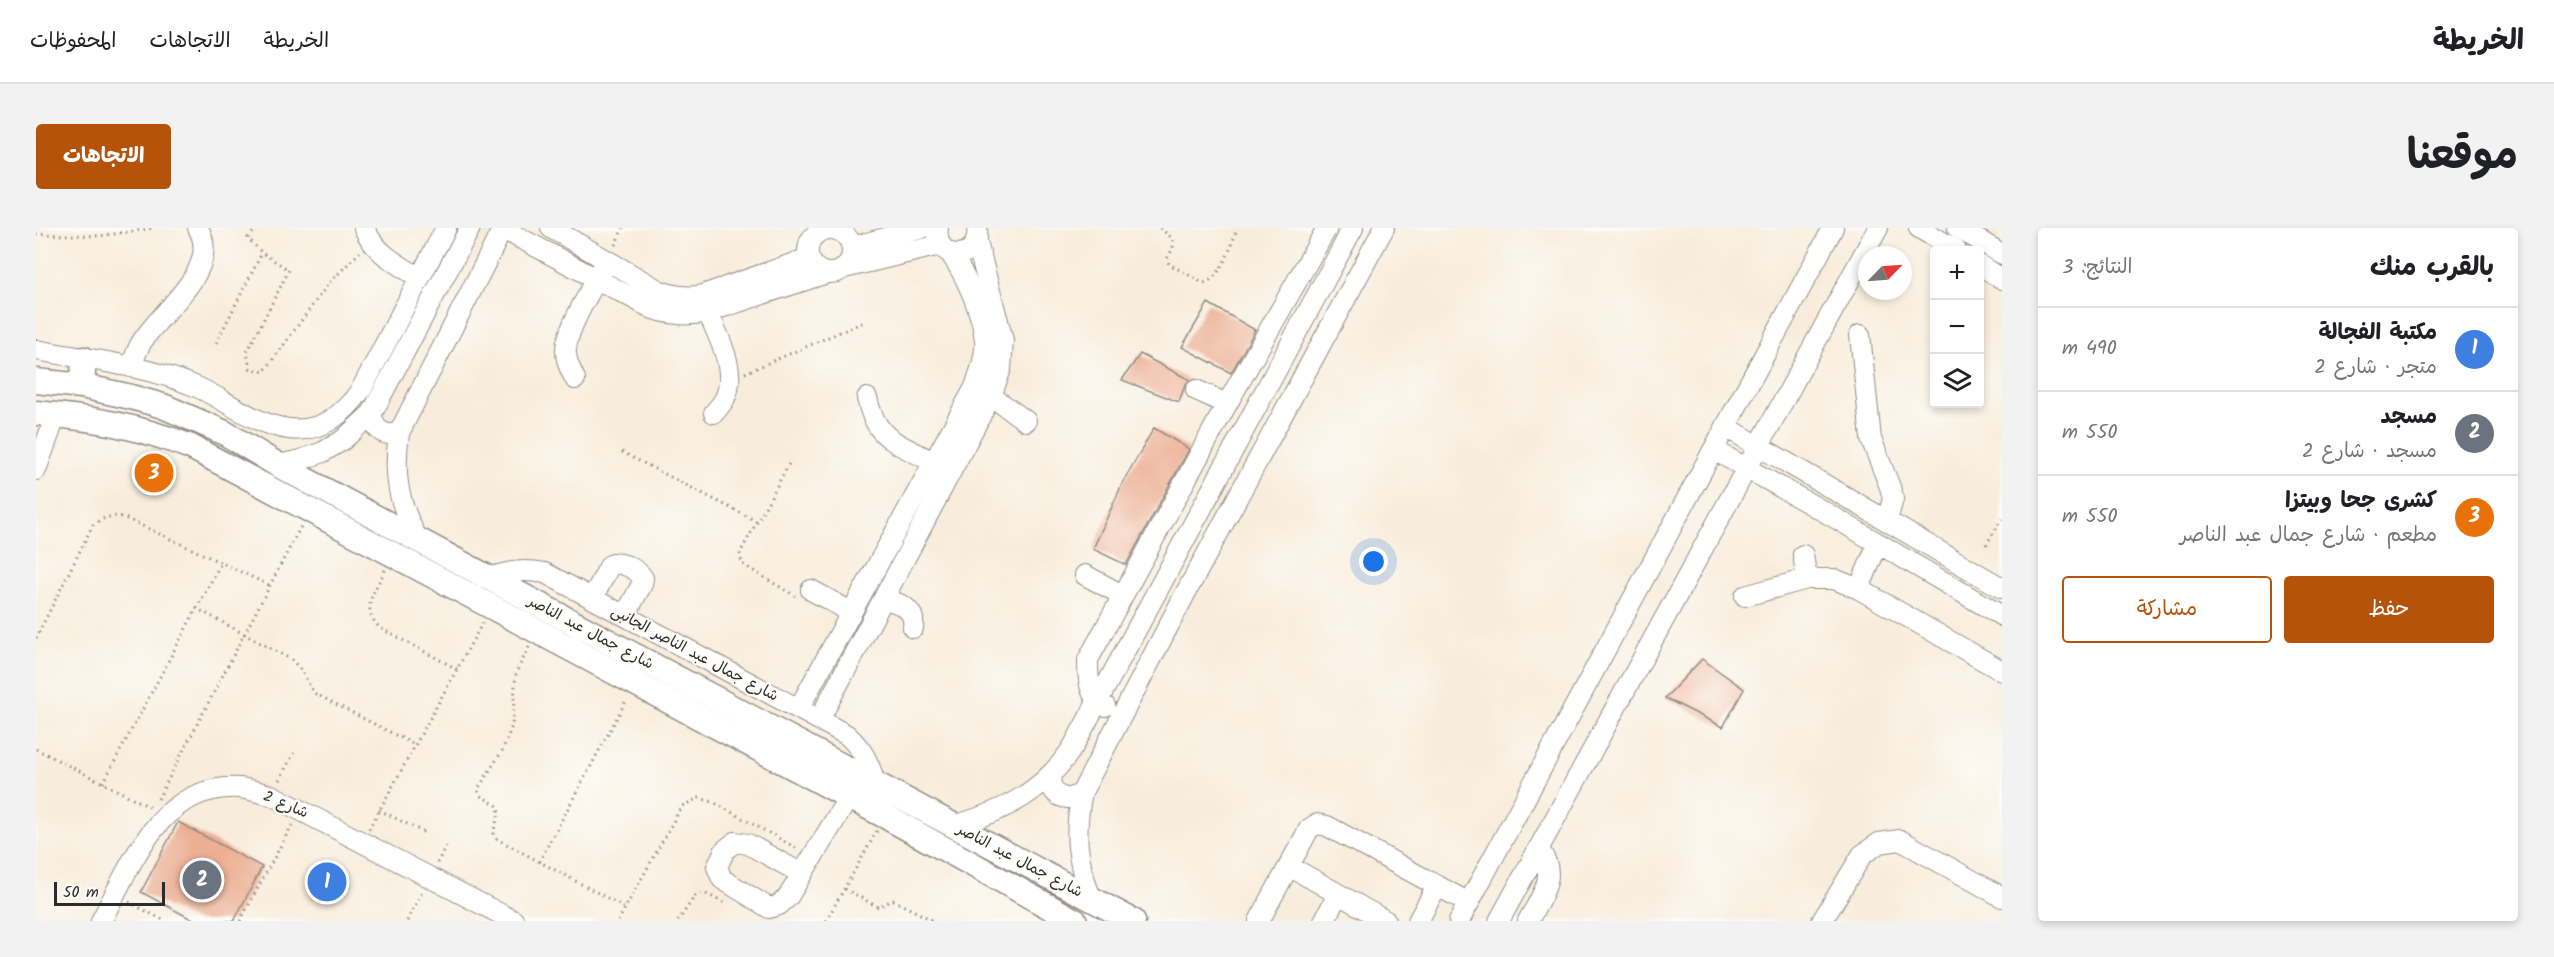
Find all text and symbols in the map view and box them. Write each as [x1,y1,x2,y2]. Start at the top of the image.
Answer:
text: الخريطة [2433,19,2524,64]
text: المحفوظات [30,25,116,58]
text: الاتجاهات [149,25,231,58]
text: الخريطة [264,25,329,58]
text: موقعنا [2407,123,2518,190]
button: الاتجاهات [36,124,171,189]
north arrow [1858,246,1912,300]
map controls [1930,246,1984,408]
button: + [1930,246,1984,300]
text: بالقرب منك [2370,247,2494,289]
text: النتائج: 3 [2062,252,2133,284]
button: − [1930,300,1984,354]
text: مكتبة الفجالة [2319,316,2437,351]
text: 490 m [2062,333,2117,365]
text: 1 [2471,333,2478,365]
text: متجر · شارع 2 [2314,352,2437,384]
button: layers [1930,354,1984,408]
text: مسجد [2381,400,2437,435]
text: 550 m [2062,417,2117,449]
text: 2 [2469,417,2480,449]
text: مسجد · شارع 2 [2302,436,2437,468]
pin: 3 [134,450,174,496]
text: كشرى جحا وبيتزا [2285,484,2437,519]
text: 550 m [2062,501,2117,533]
text: 3 [2469,501,2480,533]
text: مطعم · شارع جمال عبد الناصر [2180,520,2437,552]
your location [1359,547,1388,576]
button: مشاركة [2062,576,2272,643]
button: حفظ [2284,576,2494,643]
street label: شارع جمال عبد الناصر [522,589,658,676]
street label: شارع جمال عبد الناصر الجانبى [607,599,783,708]
street label: شارع 2 [259,785,312,825]
street label: شارع جمال عبد الناصر [951,817,1087,904]
pin: 2 [182,858,222,902]
pin: 1 [308,860,346,904]
scale bar [54,879,165,906]
text: 50 m [63,880,99,905]

